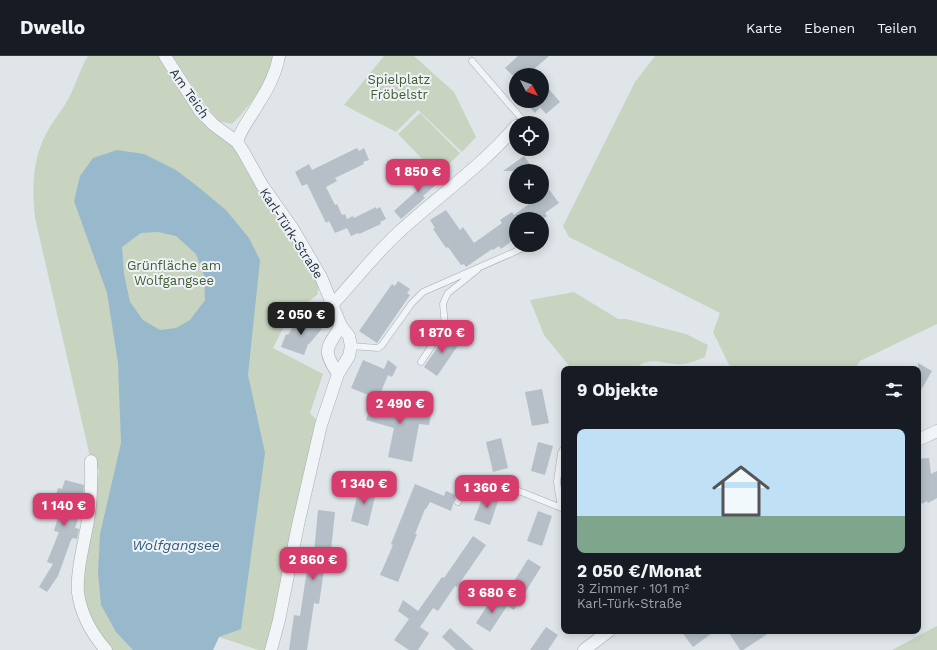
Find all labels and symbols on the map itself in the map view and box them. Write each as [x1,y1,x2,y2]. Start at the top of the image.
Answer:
street label: Am Teich [167,65,212,121]
north arrow [509,68,549,108]
park label: Spielplatz Fröbelstr [368,72,431,102]
pin: 1 850 € [381,159,455,193]
street label: Karl-Türk-Straße [257,185,326,281]
park label: Grünfläche am Wolfgangsee [127,258,221,288]
pin: 2 050 € [264,302,338,336]
pin: 1 870 € [405,320,479,354]
pin: 2 490 € [363,391,437,425]
pin: 1 340 € [327,471,401,505]
pin: 1 360 € [450,475,524,509]
pin: 1 140 € [27,493,101,527]
water label: Wolfgangsee [132,537,220,553]
pin: 2 860 € [276,547,350,581]
pin: 3 680 € [455,580,529,614]

